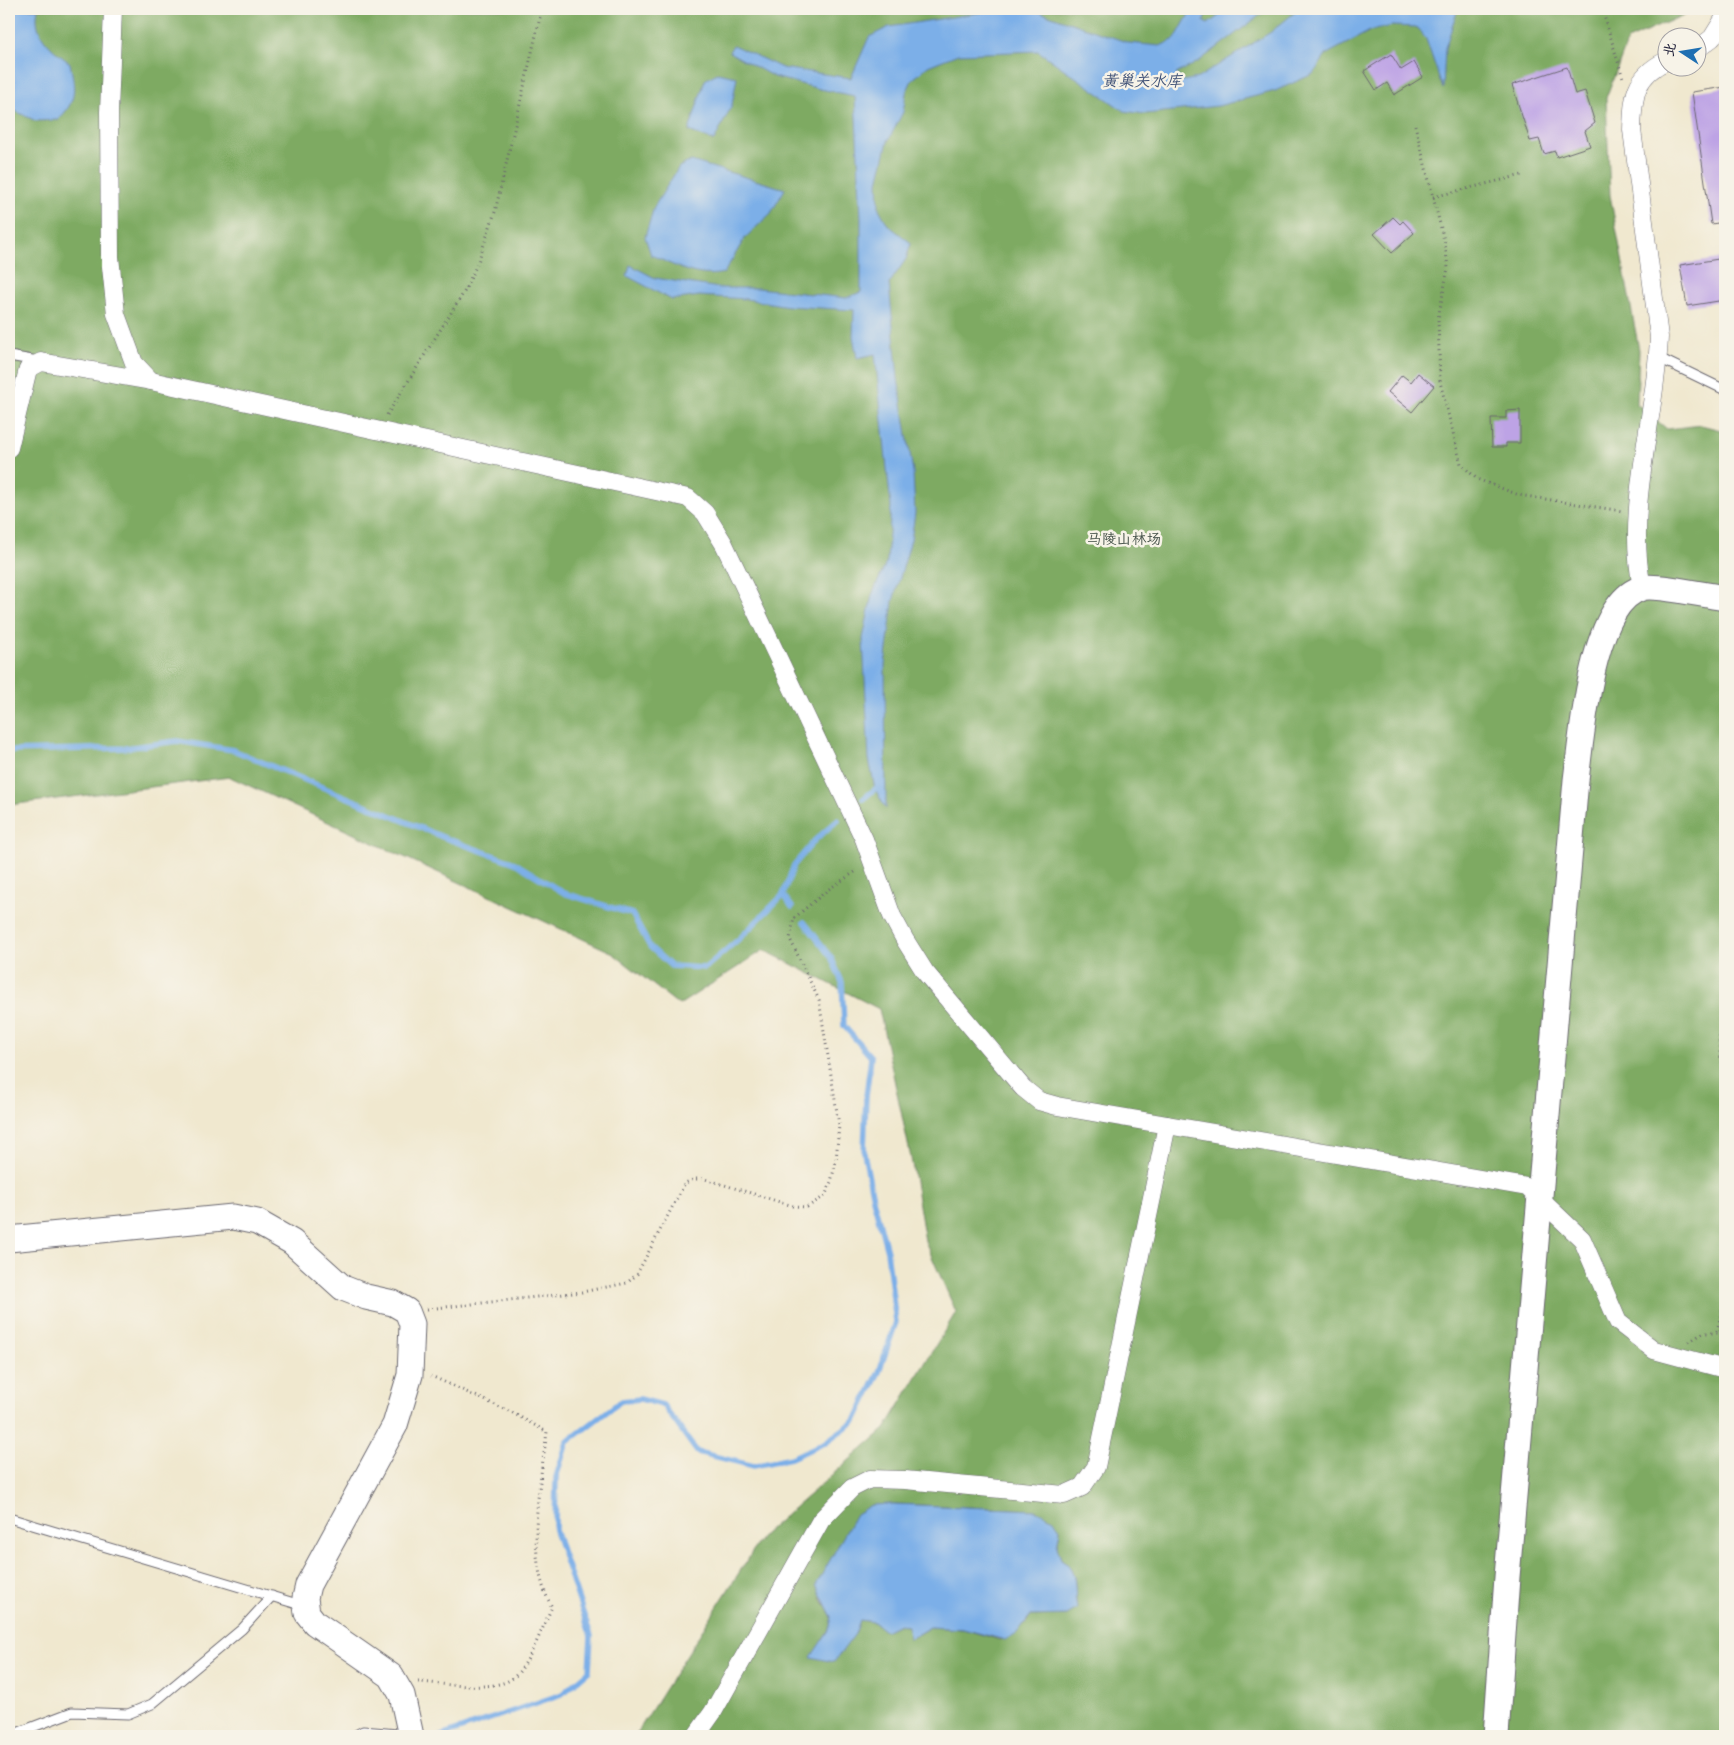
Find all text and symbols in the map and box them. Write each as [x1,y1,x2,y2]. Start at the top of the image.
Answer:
north arrow [1656,28,1706,78]
text: 北 [1660,41,1680,58]
water label: 黄巢关水库 [1102,71,1184,90]
park label: 马陵山林场 [1086,530,1162,548]

